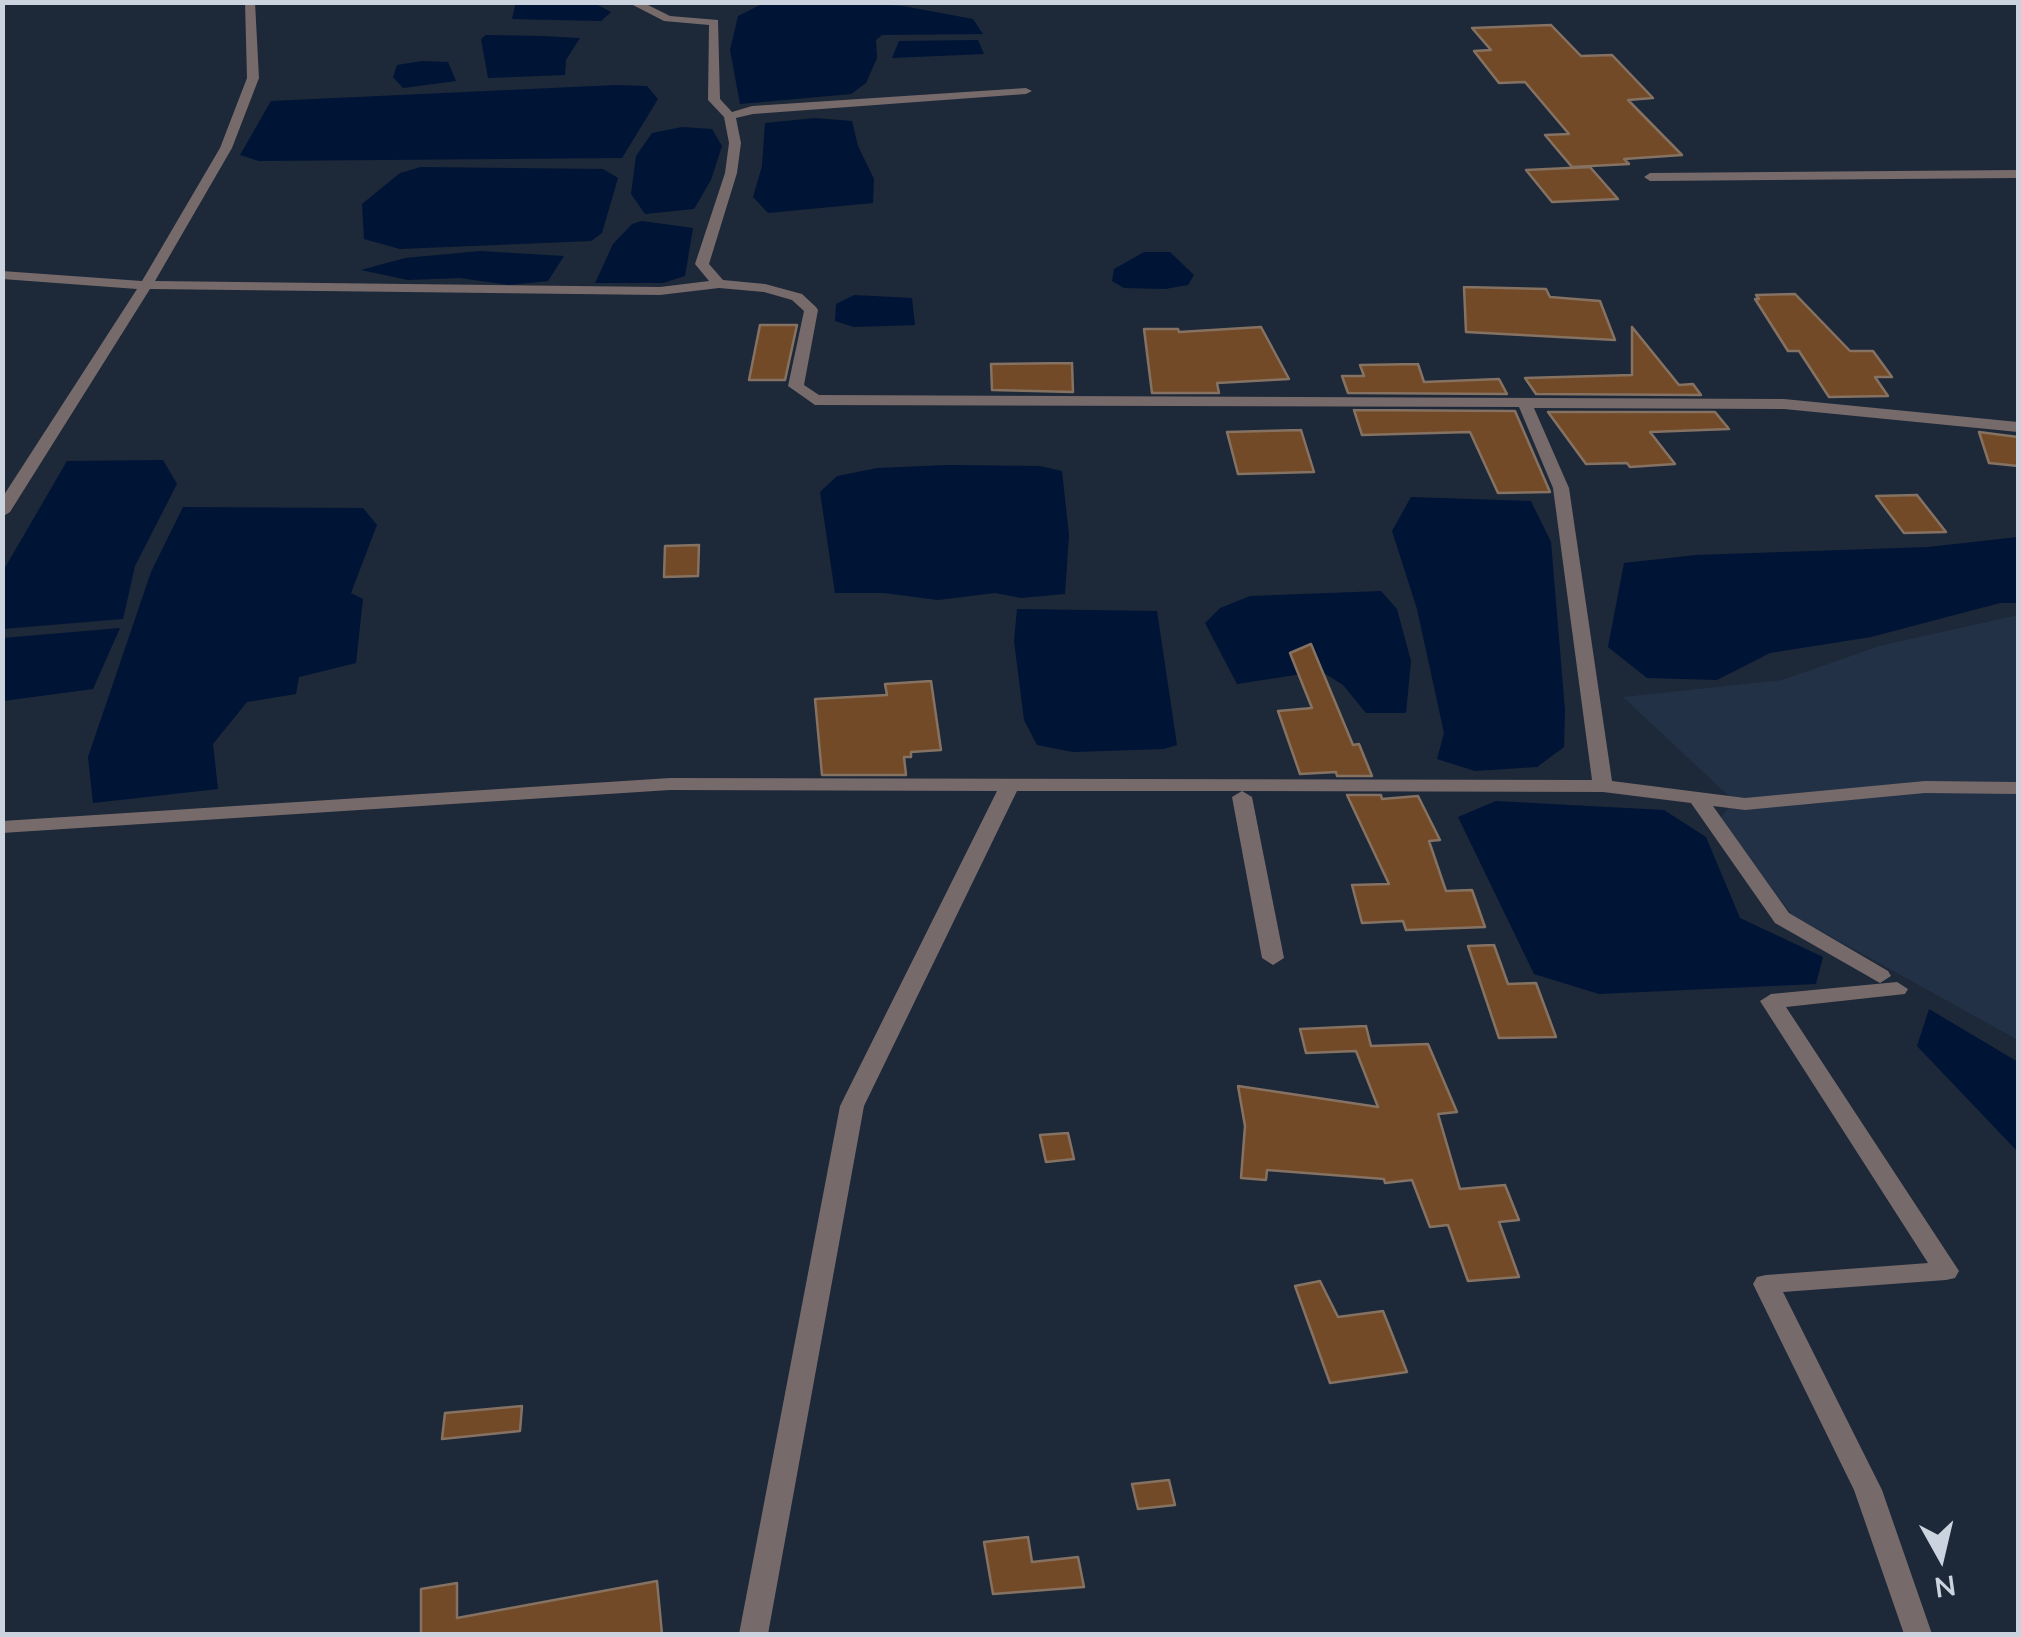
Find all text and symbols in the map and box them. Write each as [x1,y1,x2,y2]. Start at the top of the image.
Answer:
north arrow [1891,1507,1991,1607]
text: N [1932,1568,1958,1606]

